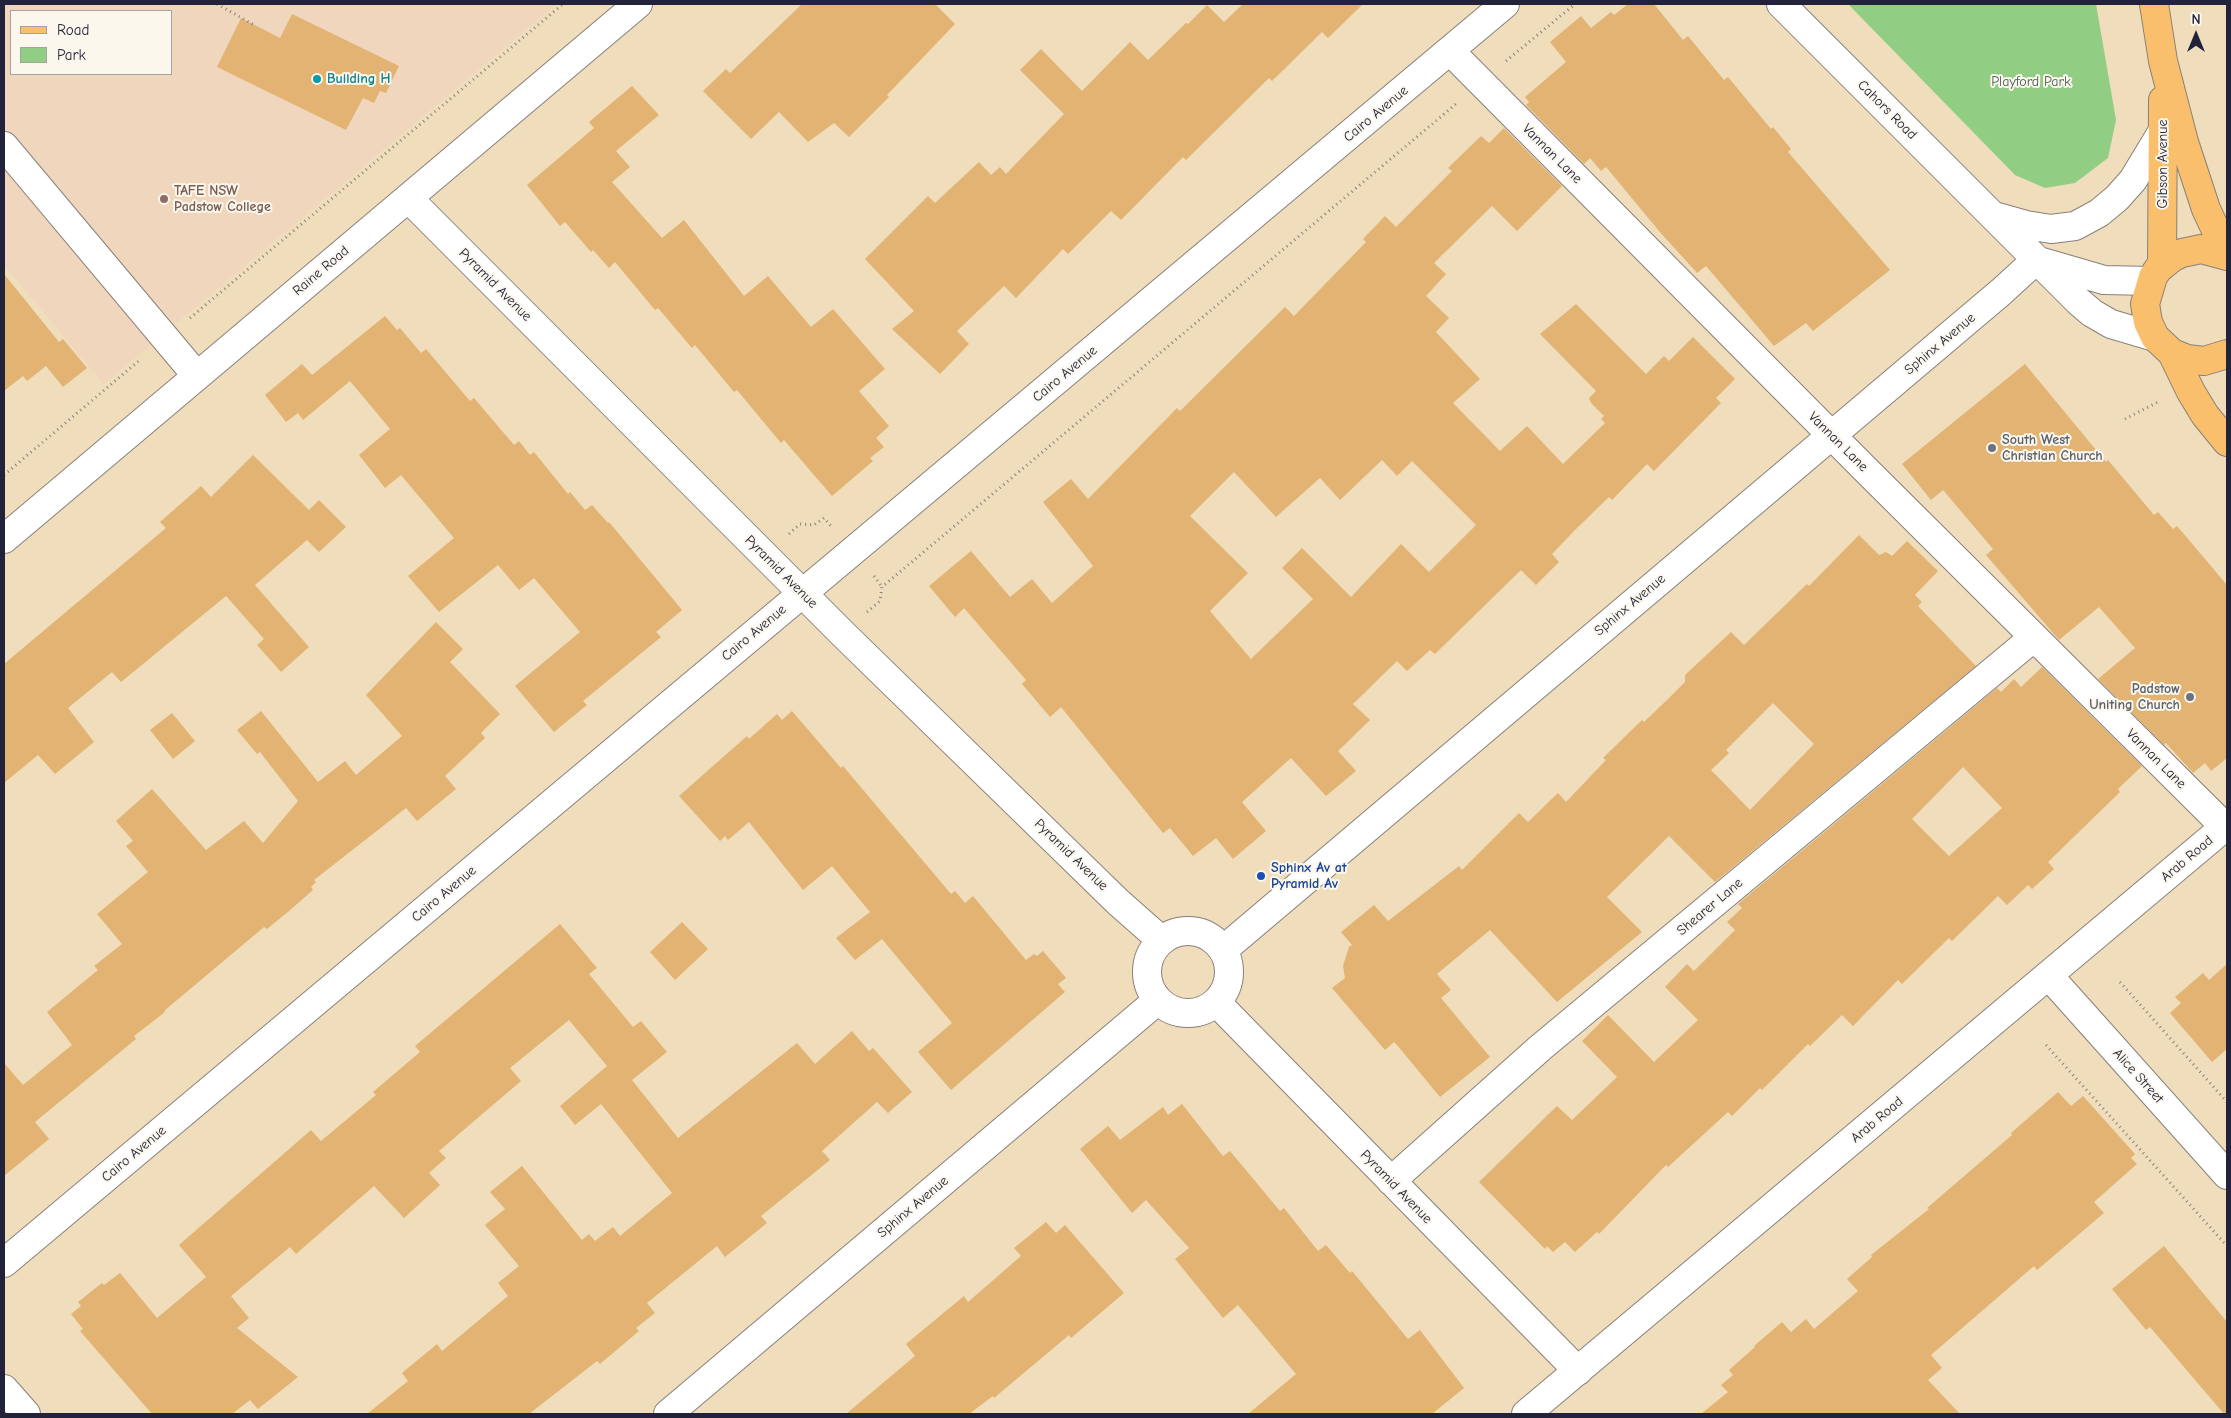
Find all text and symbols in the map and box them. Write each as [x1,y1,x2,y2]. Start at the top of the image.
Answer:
legend [10,10,172,75]
north arrow [2171,10,2221,60]
text: N [2191,11,2201,28]
text: Road [57,21,89,39]
text: Park [57,46,86,64]
place label: Building H [327,71,390,87]
marker: Building H [311,73,323,85]
park label: Playford Park [1991,74,2071,90]
street label: Cahors Road [1854,77,1920,143]
street label: Cairo Avenue [1340,82,1412,146]
street label: Gibson Avenue [2155,120,2171,208]
street label: Vannan Lane [1519,121,1585,187]
place label: TAFE NSW Padstow College [174,183,271,216]
marker: TAFE NSW Padstow College [158,193,170,205]
street label: Raine Road [289,243,353,299]
street label: Pyramid Avenue [455,245,535,325]
street label: Sphinx Avenue [1901,309,1979,379]
street label: Cairo Avenue [1029,342,1101,406]
street label: Vannan Lane [1805,409,1871,475]
place label: South West Christian Church [2002,432,2103,464]
marker: South West Christian Church [1986,442,1998,454]
street label: Pyramid Avenue [741,532,821,612]
street label: Sphinx Avenue [1591,570,1669,640]
street label: Cairo Avenue [718,601,790,665]
place label: Padstow Uniting Church [2089,681,2180,714]
marker: Padstow Uniting Church [2184,691,2196,703]
street label: Vannan Lane [2123,726,2189,792]
street label: Pyramid Avenue [1031,816,1111,894]
street label: Arab Road [2157,832,2217,886]
place label: Sphinx Av at Pyramid Av [1271,860,1347,892]
street label: Cairo Avenue [408,862,480,926]
marker: Sphinx Av at Pyramid Av [1255,870,1267,882]
street label: Shearer Lane [1674,875,1746,939]
street label: Alice Street [2109,1045,2167,1107]
street label: Arab Road [1847,1093,1907,1147]
street label: Cairo Avenue [98,1122,170,1186]
street label: Pyramid Avenue [1357,1147,1435,1227]
street label: Sphinx Avenue [874,1172,952,1242]

